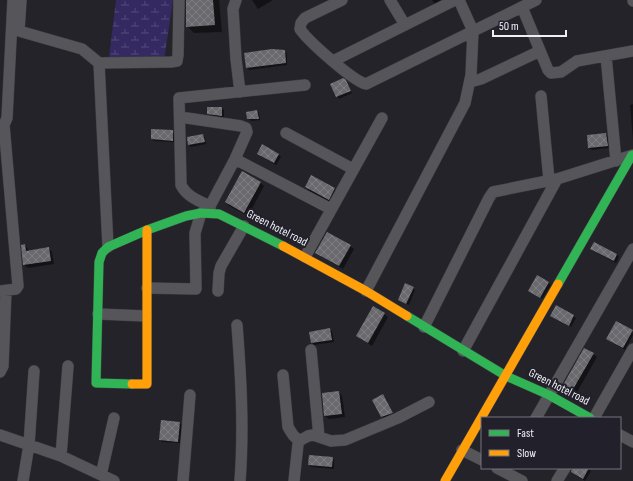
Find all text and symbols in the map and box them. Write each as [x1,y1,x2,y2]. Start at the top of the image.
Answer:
scale bar [493,12,566,38]
text: 50 m [499,19,519,34]
street label: Green hotel road [244,206,310,250]
street label: Green hotel road [526,365,592,409]
legend [481,417,621,469]
text: Fast [517,426,534,441]
text: Slow [517,446,536,461]

